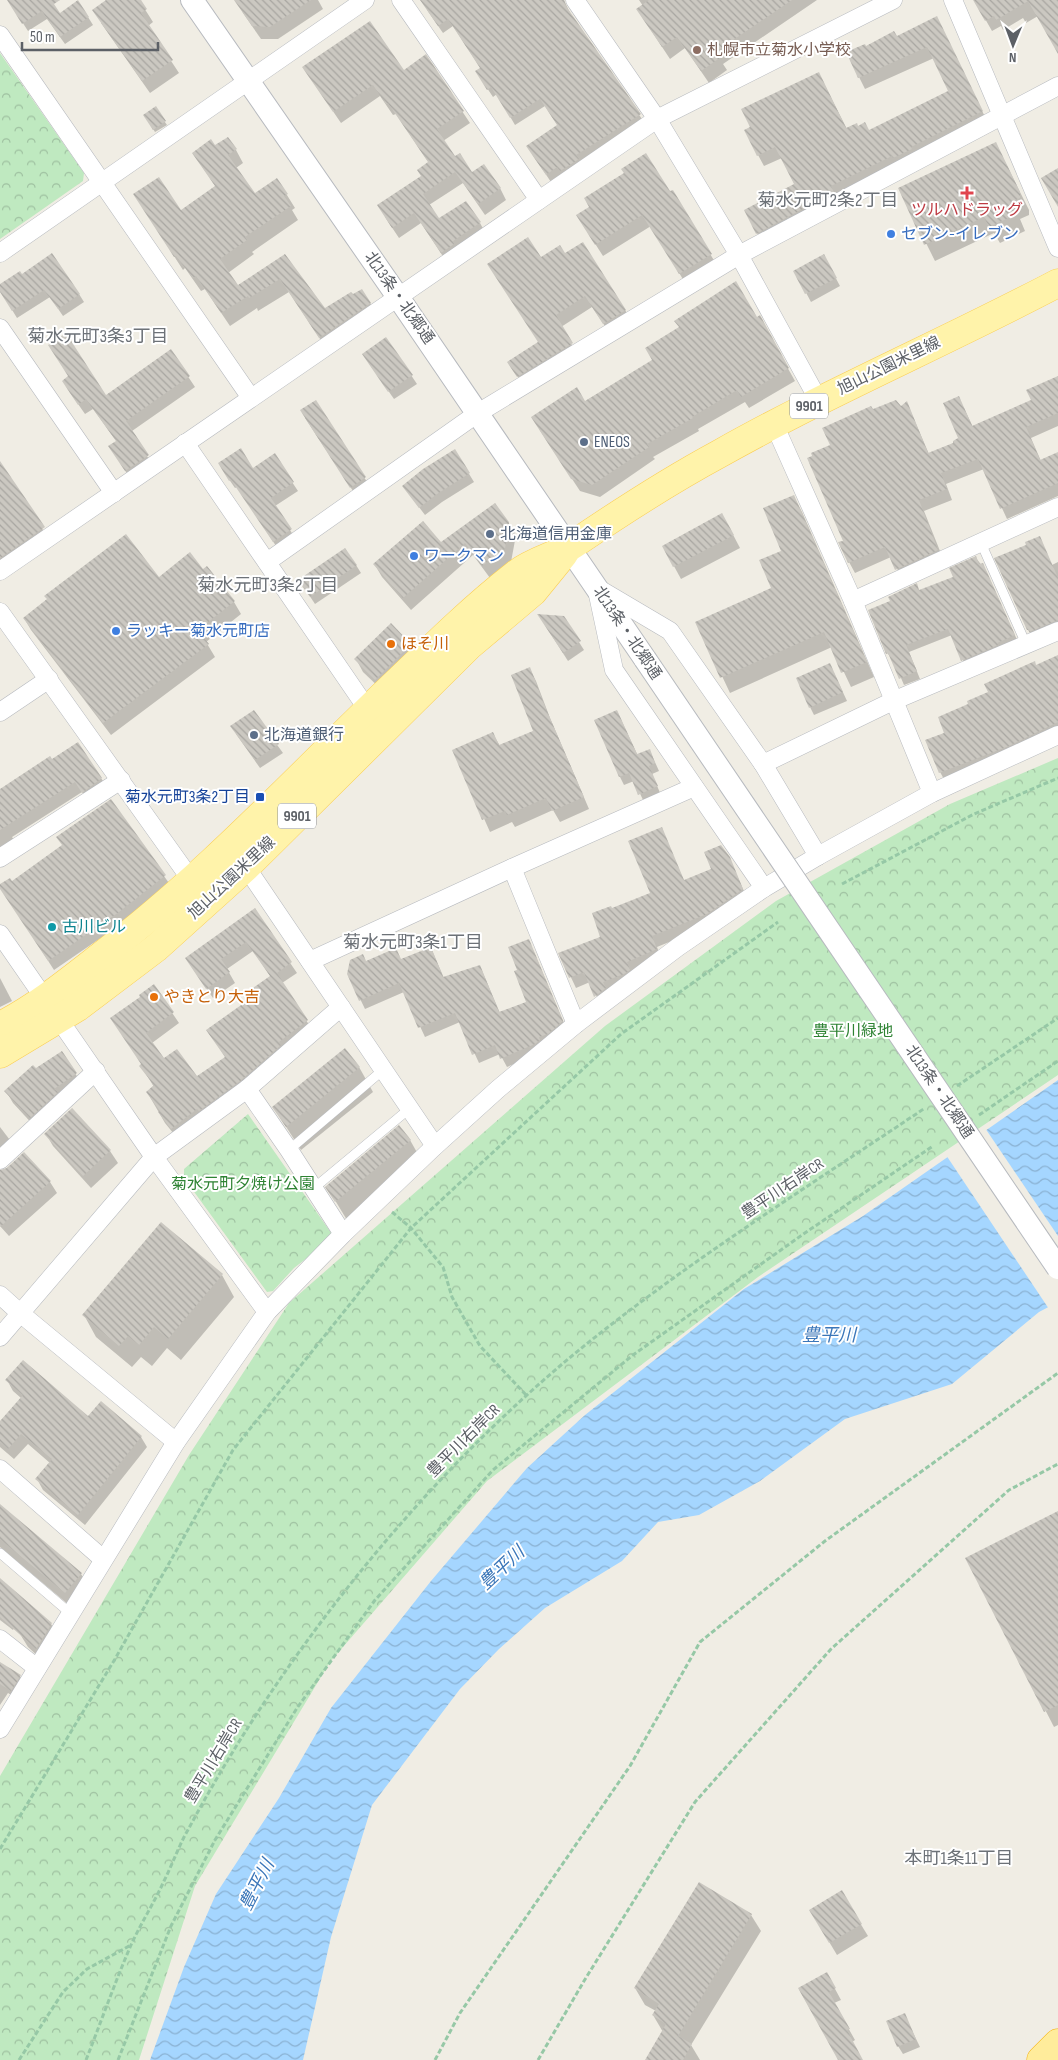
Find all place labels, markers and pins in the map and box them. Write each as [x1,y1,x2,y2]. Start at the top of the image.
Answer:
place label: 札幌市立菊水小学校 [707,41,851,60]
marker: 札幌市立菊水小学校 [691,44,703,56]
marker: ツルハドラッグ [961,187,973,199]
place label: ツルハドラッグ [911,201,1023,220]
place label: セブン-イレブン [901,225,1019,244]
marker: セブン-イレブン [885,228,897,240]
place label: ENEOS [594,433,630,452]
marker: ENEOS [578,436,590,448]
place label: 北海道信用金庫 [500,525,612,544]
marker: 北海道信用金庫 [484,528,496,540]
place label: ワークマン [424,547,504,566]
marker: ワークマン [408,550,420,562]
place label: ラッキー菊水元町店 [126,622,270,641]
marker: ラッキー菊水元町店 [110,625,122,637]
place label: ほそ川 [401,635,449,654]
marker: ほそ川 [385,638,397,650]
place label: 北海道銀行 [264,726,344,745]
marker: 北海道銀行 [248,729,260,741]
place label: 菊水元町3条2丁目 [125,788,250,807]
marker: 菊水元町3条2丁目 [254,791,266,803]
place label: 古川ビル [62,918,126,937]
marker: 古川ビル [46,921,58,933]
place label: やきとり大吉 [164,988,260,1007]
marker: やきとり大吉 [148,991,160,1003]

